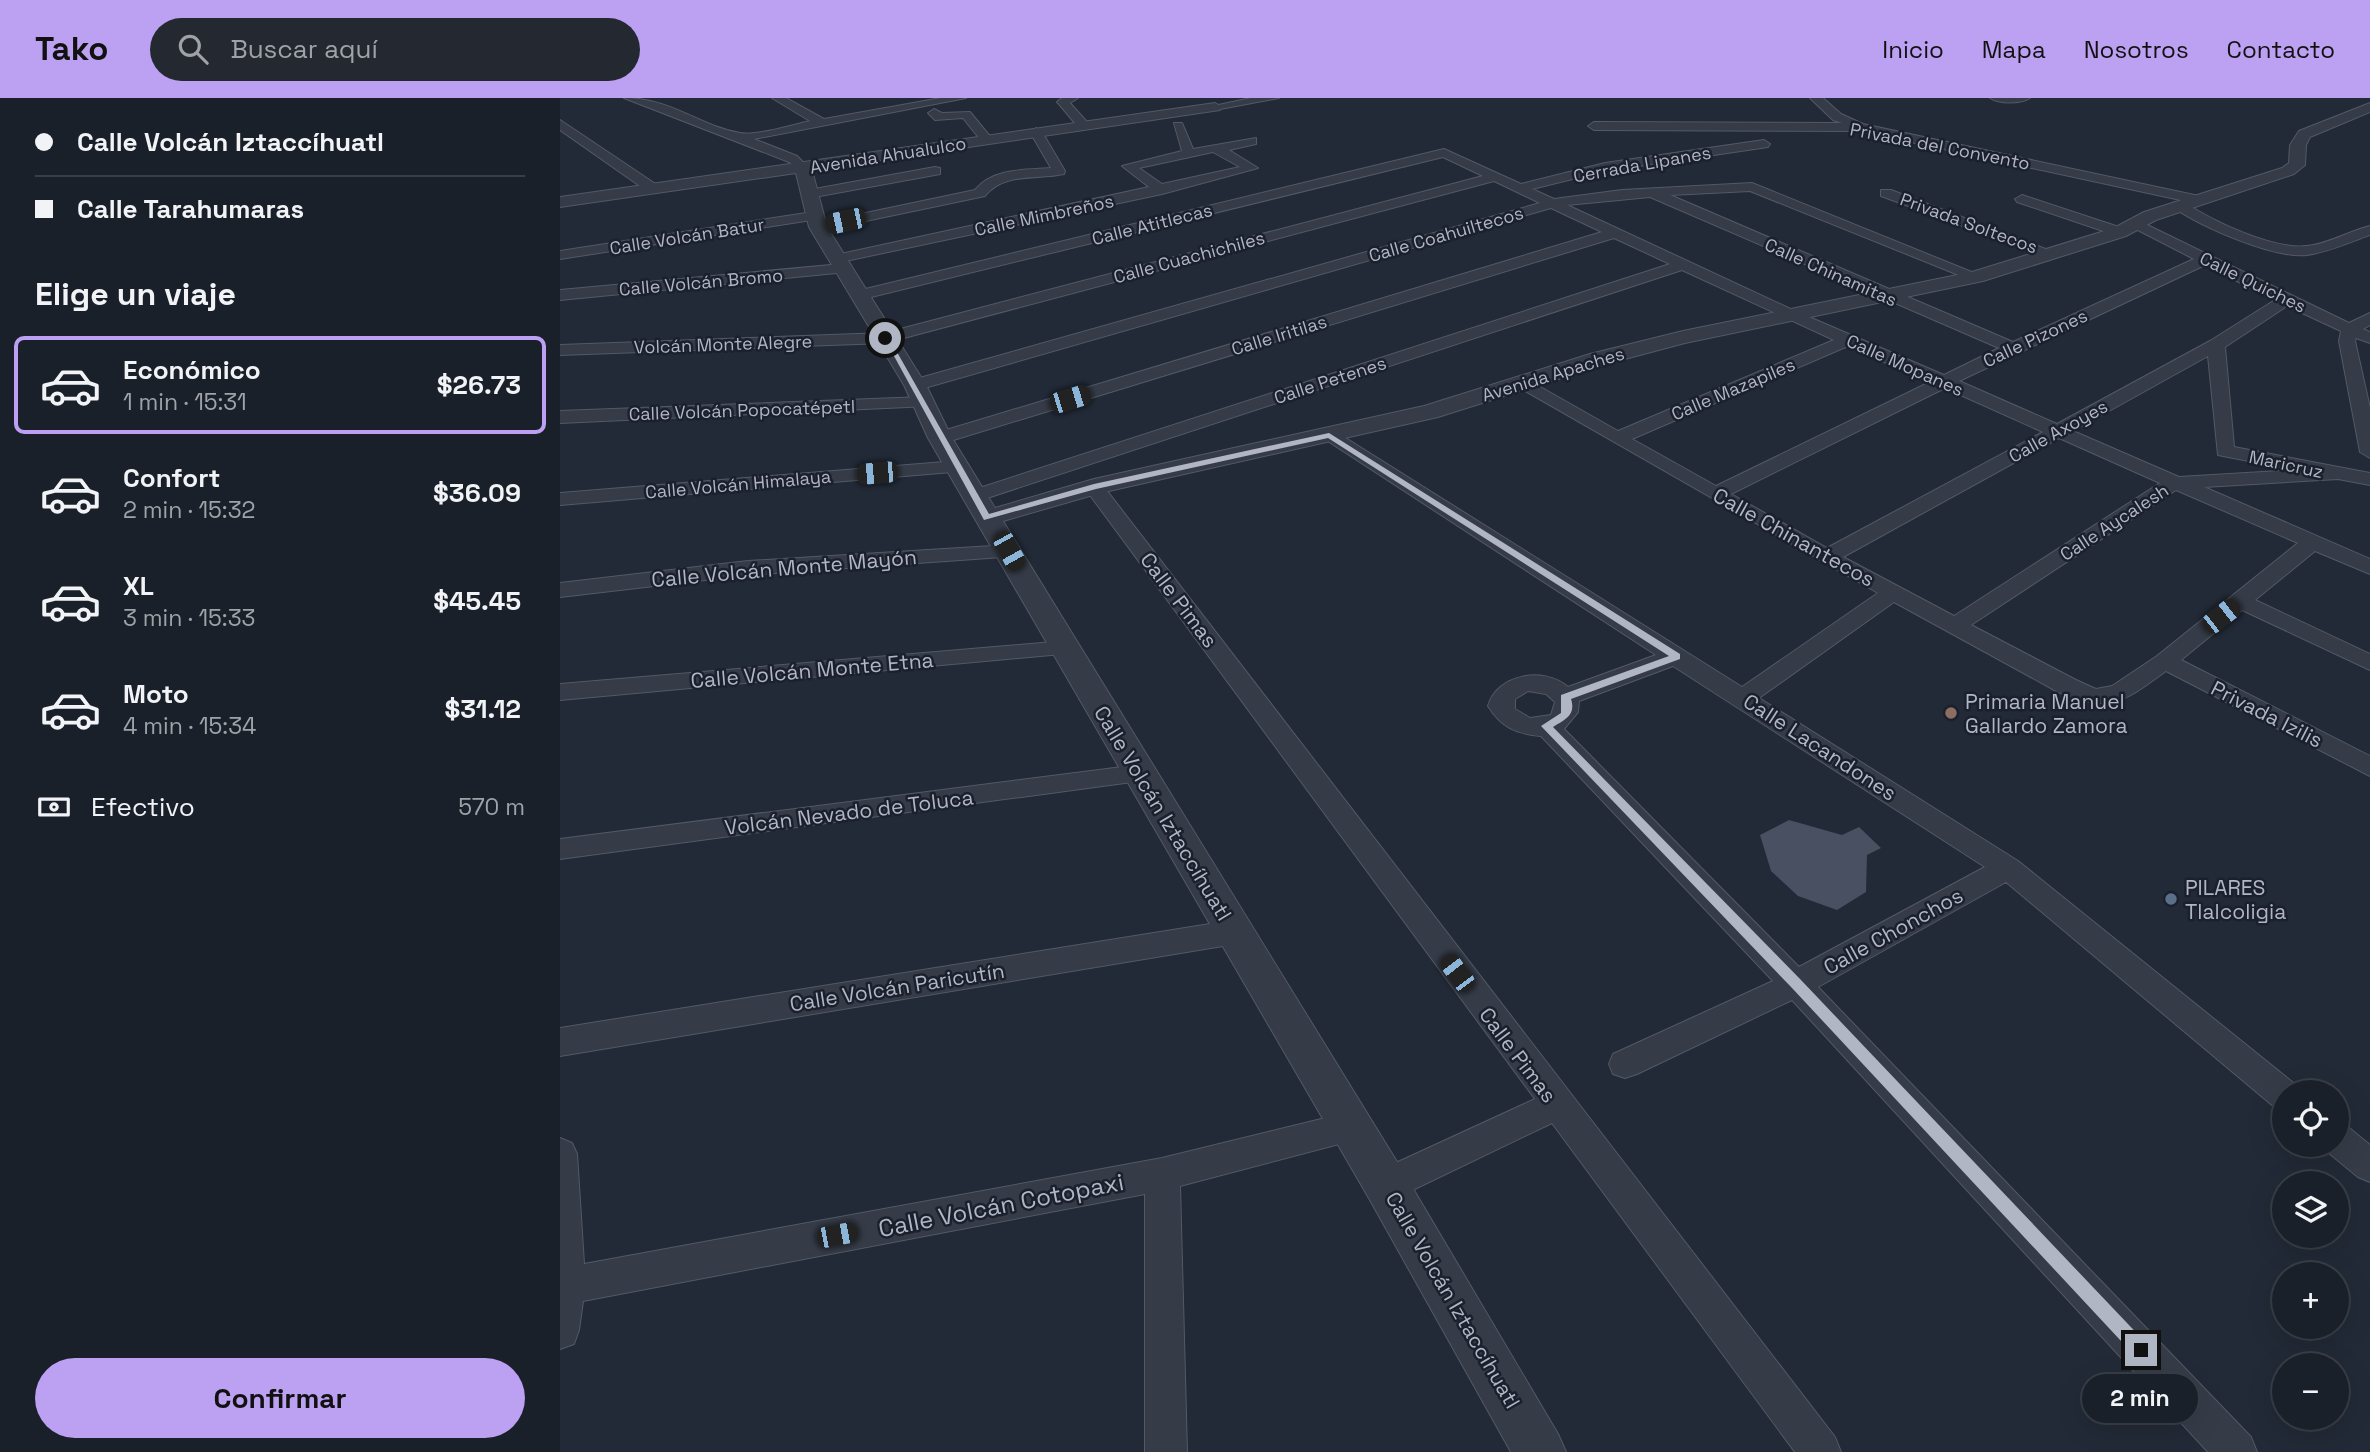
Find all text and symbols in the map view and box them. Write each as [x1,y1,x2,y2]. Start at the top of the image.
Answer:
search box [150,18,640,81]
text: Tako [35,28,108,70]
icon: search [174,30,212,68]
text: Buscar aquí [230,32,378,66]
text: Inicio [1882,34,1944,65]
text: Mapa [1982,34,2046,65]
text: Nosotros [2084,34,2189,65]
text: Contacto [2227,34,2335,65]
street label: Privada del Convento [1848,117,2032,175]
text: Calle Volcán Iztaccíhuatl [77,125,384,159]
street label: Avenida Ahualulco [808,131,968,179]
street label: Cerrada Lipanes [1571,141,1713,187]
street label: Privada Soltecos [1897,187,2041,259]
street label: Calle Mimbreños [972,189,1116,241]
text: Calle Tarahumaras [77,192,304,226]
street label: Calle Atitlecas [1089,198,1215,250]
street label: Calle Coahuiltecos [1366,201,1526,267]
car [823,206,868,236]
street label: Calle Volcán Batur [608,212,766,260]
street label: Calle Cuachichiles [1111,226,1267,288]
street label: Calle Chinamitas [1761,233,1901,311]
street label: Calle Quiches [2196,246,2310,318]
street label: Calle Volcán Bromo [618,263,784,301]
text: Elige un viaje [35,274,236,314]
street label: Calle Pizones [1979,304,2091,372]
street label: Calle Iritilas [1229,310,1329,360]
route start [869,322,901,354]
street label: Volcán Monte Alegre [633,329,813,359]
street label: Calle Mopanes [1843,329,1967,401]
street label: Avenida Apaches [1479,341,1627,407]
street label: Calle Petenes [1271,351,1389,409]
text: Económico [123,353,261,387]
street label: Calle Mazapiles [1668,353,1798,425]
icon: car [39,354,102,417]
text: $26.73 [437,368,521,402]
car [1047,383,1094,415]
text: 1 min · 15:31 [123,387,247,417]
street label: Calle Axoyes [2005,394,2111,468]
street label: Calle Volcán Popocatépetl [628,395,856,425]
street label: Maricruz [2247,445,2325,483]
text: Confort [123,461,220,495]
car [856,461,899,485]
icon: car [39,462,102,525]
street label: Calle Volcán Himalaya [644,464,832,504]
text: $36.09 [433,476,521,510]
street label: Calle Aycalesh [2055,478,2173,566]
street label: Calle Chinantecos [1708,481,1880,593]
text: 2 min · 15:32 [123,495,255,525]
car [990,528,1029,574]
street label: Calle Volcán Monte Mayón [650,543,918,593]
street label: Calle Pimas [1134,547,1224,653]
text: XL [123,569,154,603]
icon: car [39,570,102,633]
text: $45.45 [433,584,521,618]
car [2198,595,2245,637]
text: 3 min · 15:33 [123,603,255,633]
street label: Calle Volcán Monte Etna [689,646,935,694]
street label: Privada Izilis [2207,674,2327,754]
text: Moto [123,677,189,711]
icon: car [39,678,102,741]
street label: Calle Lacandones [1738,687,1902,807]
place label: Primaria Manuel Gallardo Zamora [1965,688,2128,739]
text: $31.12 [445,692,521,726]
street label: Calle Volcán Iztaccíhuatl [1088,701,1238,925]
marker: Primaria Manuel Gallardo Zamora [1943,705,1959,721]
text: 4 min · 15:34 [123,711,256,741]
street label: Volcán Nevado de Toluca [723,783,975,841]
icon: cash [35,788,73,826]
text: Efectivo [91,790,195,824]
text: 570 m [458,792,525,822]
place label: PILARES Tlalcoligia [2185,874,2286,925]
street label: Calle Chonchos [1819,882,1967,980]
marker: PILARES Tlalcoligia [2163,891,2179,907]
car [1436,950,1479,996]
street label: Calle Volcán Paricutín [788,957,1006,1017]
street label: Calle Pimas [1473,1002,1563,1108]
map controls [2272,1080,2349,1430]
button: locate [2272,1080,2349,1157]
street label: Calle Volcán Cotopaxi [876,1166,1126,1244]
button: layers [2272,1171,2349,1248]
street label: Calle Volcán Iztaccíhuatl [1380,1187,1526,1413]
car [815,1221,860,1249]
button: + [2272,1262,2349,1339]
route end [2125,1334,2157,1366]
button: − [2272,1353,2349,1430]
button: Confirmar [35,1358,525,1438]
callout: 2 min [2083,1374,2199,1424]
text: 2 min [2110,1383,2170,1413]

